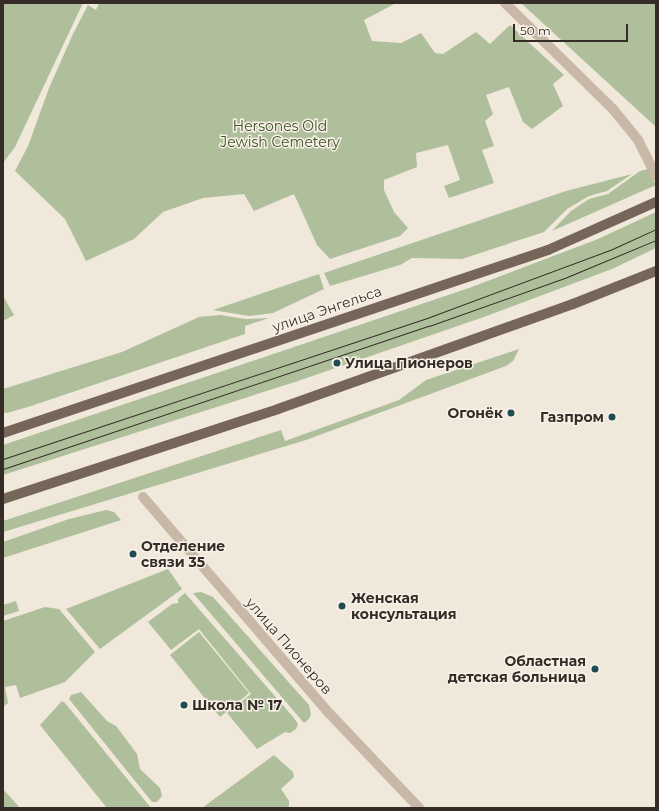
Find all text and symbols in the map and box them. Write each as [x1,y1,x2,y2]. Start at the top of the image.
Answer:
scale bar [515,16,630,42]
text: 50 m [520,23,551,38]
park label: Hersones Old Jewish Cemetery [220,118,340,150]
street label: улица Энгельса [270,282,384,336]
place label: Улица Пионеров [345,355,473,371]
marker: Улица Пионеров [332,358,342,368]
place label: Огонёк [447,405,503,421]
marker: Огонёк [506,408,516,418]
place label: Газпром [540,409,604,425]
marker: Газпром [607,412,617,422]
place label: Отделение связи 35 [141,538,225,570]
marker: Отделение связи 35 [128,549,138,559]
place label: Женская консультация [351,590,457,622]
street label: улица Пионеров [242,594,336,698]
marker: Женская консультация [336,600,348,612]
place label: Областная детская больница [448,653,586,686]
marker: Областная детская больница [589,663,601,675]
place label: Школа № 17 [192,697,282,713]
marker: Школа № 17 [179,700,189,710]

